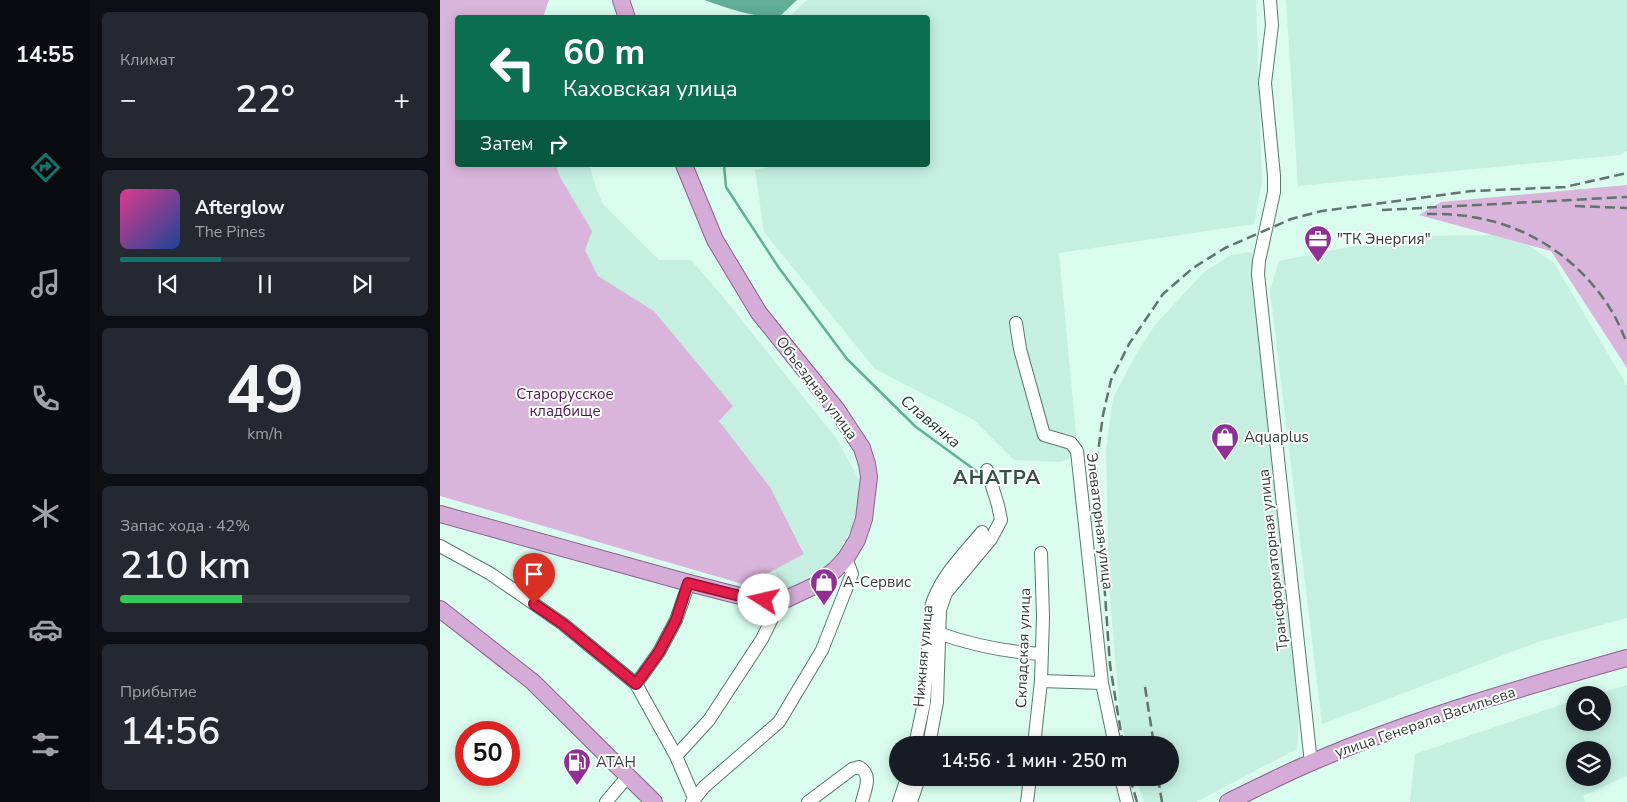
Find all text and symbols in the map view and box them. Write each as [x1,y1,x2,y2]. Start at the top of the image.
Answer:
text: 60 m [563,29,645,76]
icon: left [480,35,545,100]
text: 14:55 [16,40,74,70]
text: Климат [120,49,175,71]
text: 22° [235,74,295,125]
text: Каховская улица [563,74,738,104]
text: − [120,81,137,119]
text: + [393,81,410,119]
icon: right [544,130,572,158]
text: Затем [480,131,534,157]
icon: directions [28,150,63,185]
text: Afterglow [195,195,285,221]
text: The Pines [195,221,265,243]
office icon: "ТК Энергия" [1303,224,1333,263]
place label: "ТК Энергия" [1337,229,1431,249]
icon: music [28,266,63,301]
icon: previous [154,270,182,298]
icon: pause [251,270,279,298]
icon: next [348,270,376,298]
street label: Объездная улица [772,332,862,444]
text: 49 [226,346,304,435]
icon: phone [28,381,63,416]
park label: Старорусское кладбище [516,384,614,421]
water label: Славянка [896,390,965,453]
shop icon: Aquaplus [1210,422,1240,461]
text: km/h [247,423,283,445]
place label: Aquaplus [1244,427,1309,447]
street label: Элеваторная улица [1082,451,1118,591]
district label: АНАТРА [953,464,1041,491]
street label: Трансформаторная улица [1254,468,1292,652]
icon: climate [28,496,63,531]
text: Запас хода · 42% [120,515,250,537]
text: 210 km [120,540,251,591]
pin [513,553,555,604]
icon: arrive [520,560,548,588]
shop icon: А-Сервис [809,567,839,606]
place label: А-Сервис [843,572,911,592]
position arrow [737,573,789,625]
street label: Складская улица [1011,587,1035,709]
street label: Нижняя улица [909,604,937,708]
icon: car [28,612,63,647]
text: Прибытие [120,681,197,703]
street label: улица Генерала Васильева [1332,682,1518,762]
map controls [1566,686,1611,786]
button: search [1566,686,1611,731]
text: 14:56 [120,706,220,757]
speed limit sign: 50 [455,721,520,786]
icon: filters [28,727,63,762]
button: layers [1566,741,1611,786]
fuel station icon: АТАН [562,747,592,786]
text: 14:56 · 1 мин · 250 m [941,748,1127,774]
place label: АТАН [596,752,636,772]

